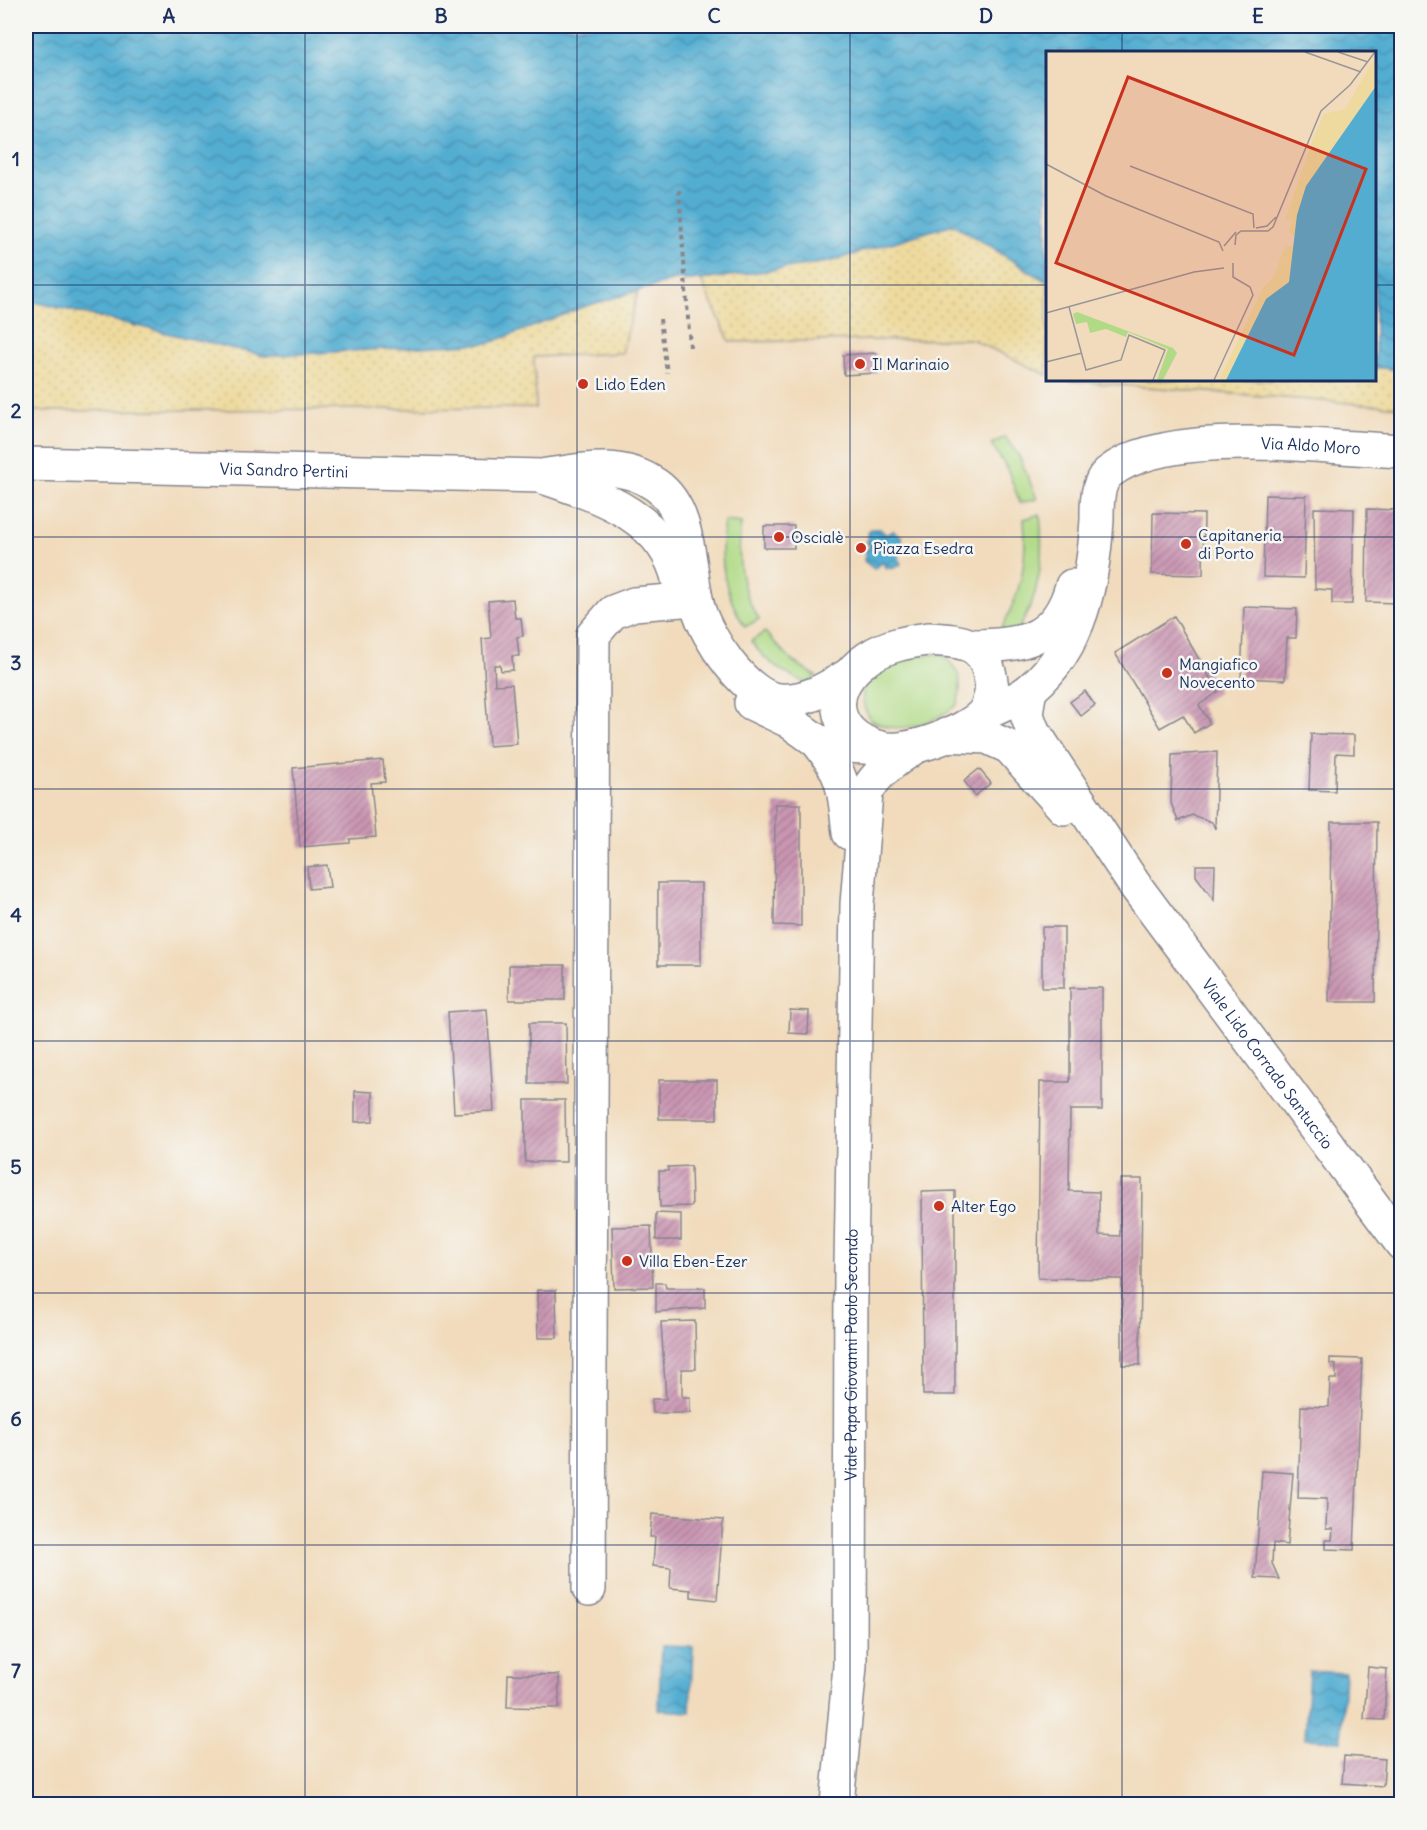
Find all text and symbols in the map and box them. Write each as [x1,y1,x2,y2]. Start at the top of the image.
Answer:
text: A [163,3,176,28]
text: B [434,3,448,28]
text: C [707,3,721,28]
text: D [979,3,993,28]
text: E [1252,3,1264,28]
inset map [1046,51,1376,381]
text: 1 [12,146,20,171]
place label: Il Marinaio [872,354,949,374]
marker: Il Marinaio [853,357,867,371]
place label: Lido Eden [595,374,666,394]
marker: Lido Eden [576,377,590,391]
text: 2 [11,398,22,423]
street label: Via Aldo Moro [1261,433,1361,458]
street label: Via Sandro Pertini [219,459,348,481]
place label: Capitaneria di Porto [1198,525,1282,563]
place label: Oscialè [791,527,844,547]
marker: Oscialè [772,530,786,544]
marker: Capitaneria di Porto [1179,537,1193,551]
place label: Piazza Esedra [873,538,974,558]
marker: Piazza Esedra [854,541,868,555]
text: 3 [10,650,22,675]
place label: Mangiafico Novecento [1179,654,1258,692]
marker: Mangiafico Novecento [1160,666,1174,680]
text: 4 [10,902,22,927]
street label: Viale Lido Corrado Santuccio [1198,975,1338,1153]
text: 5 [10,1154,22,1179]
place label: Alter Ego [951,1196,1016,1216]
marker: Alter Ego [932,1199,946,1213]
street label: Viale Papa Giovanni Paolo Secondo [840,1228,862,1481]
place label: Villa Eben-Ezer [639,1251,748,1271]
marker: Villa Eben-Ezer [620,1254,634,1268]
text: 6 [10,1406,22,1431]
text: 7 [11,1658,21,1683]

